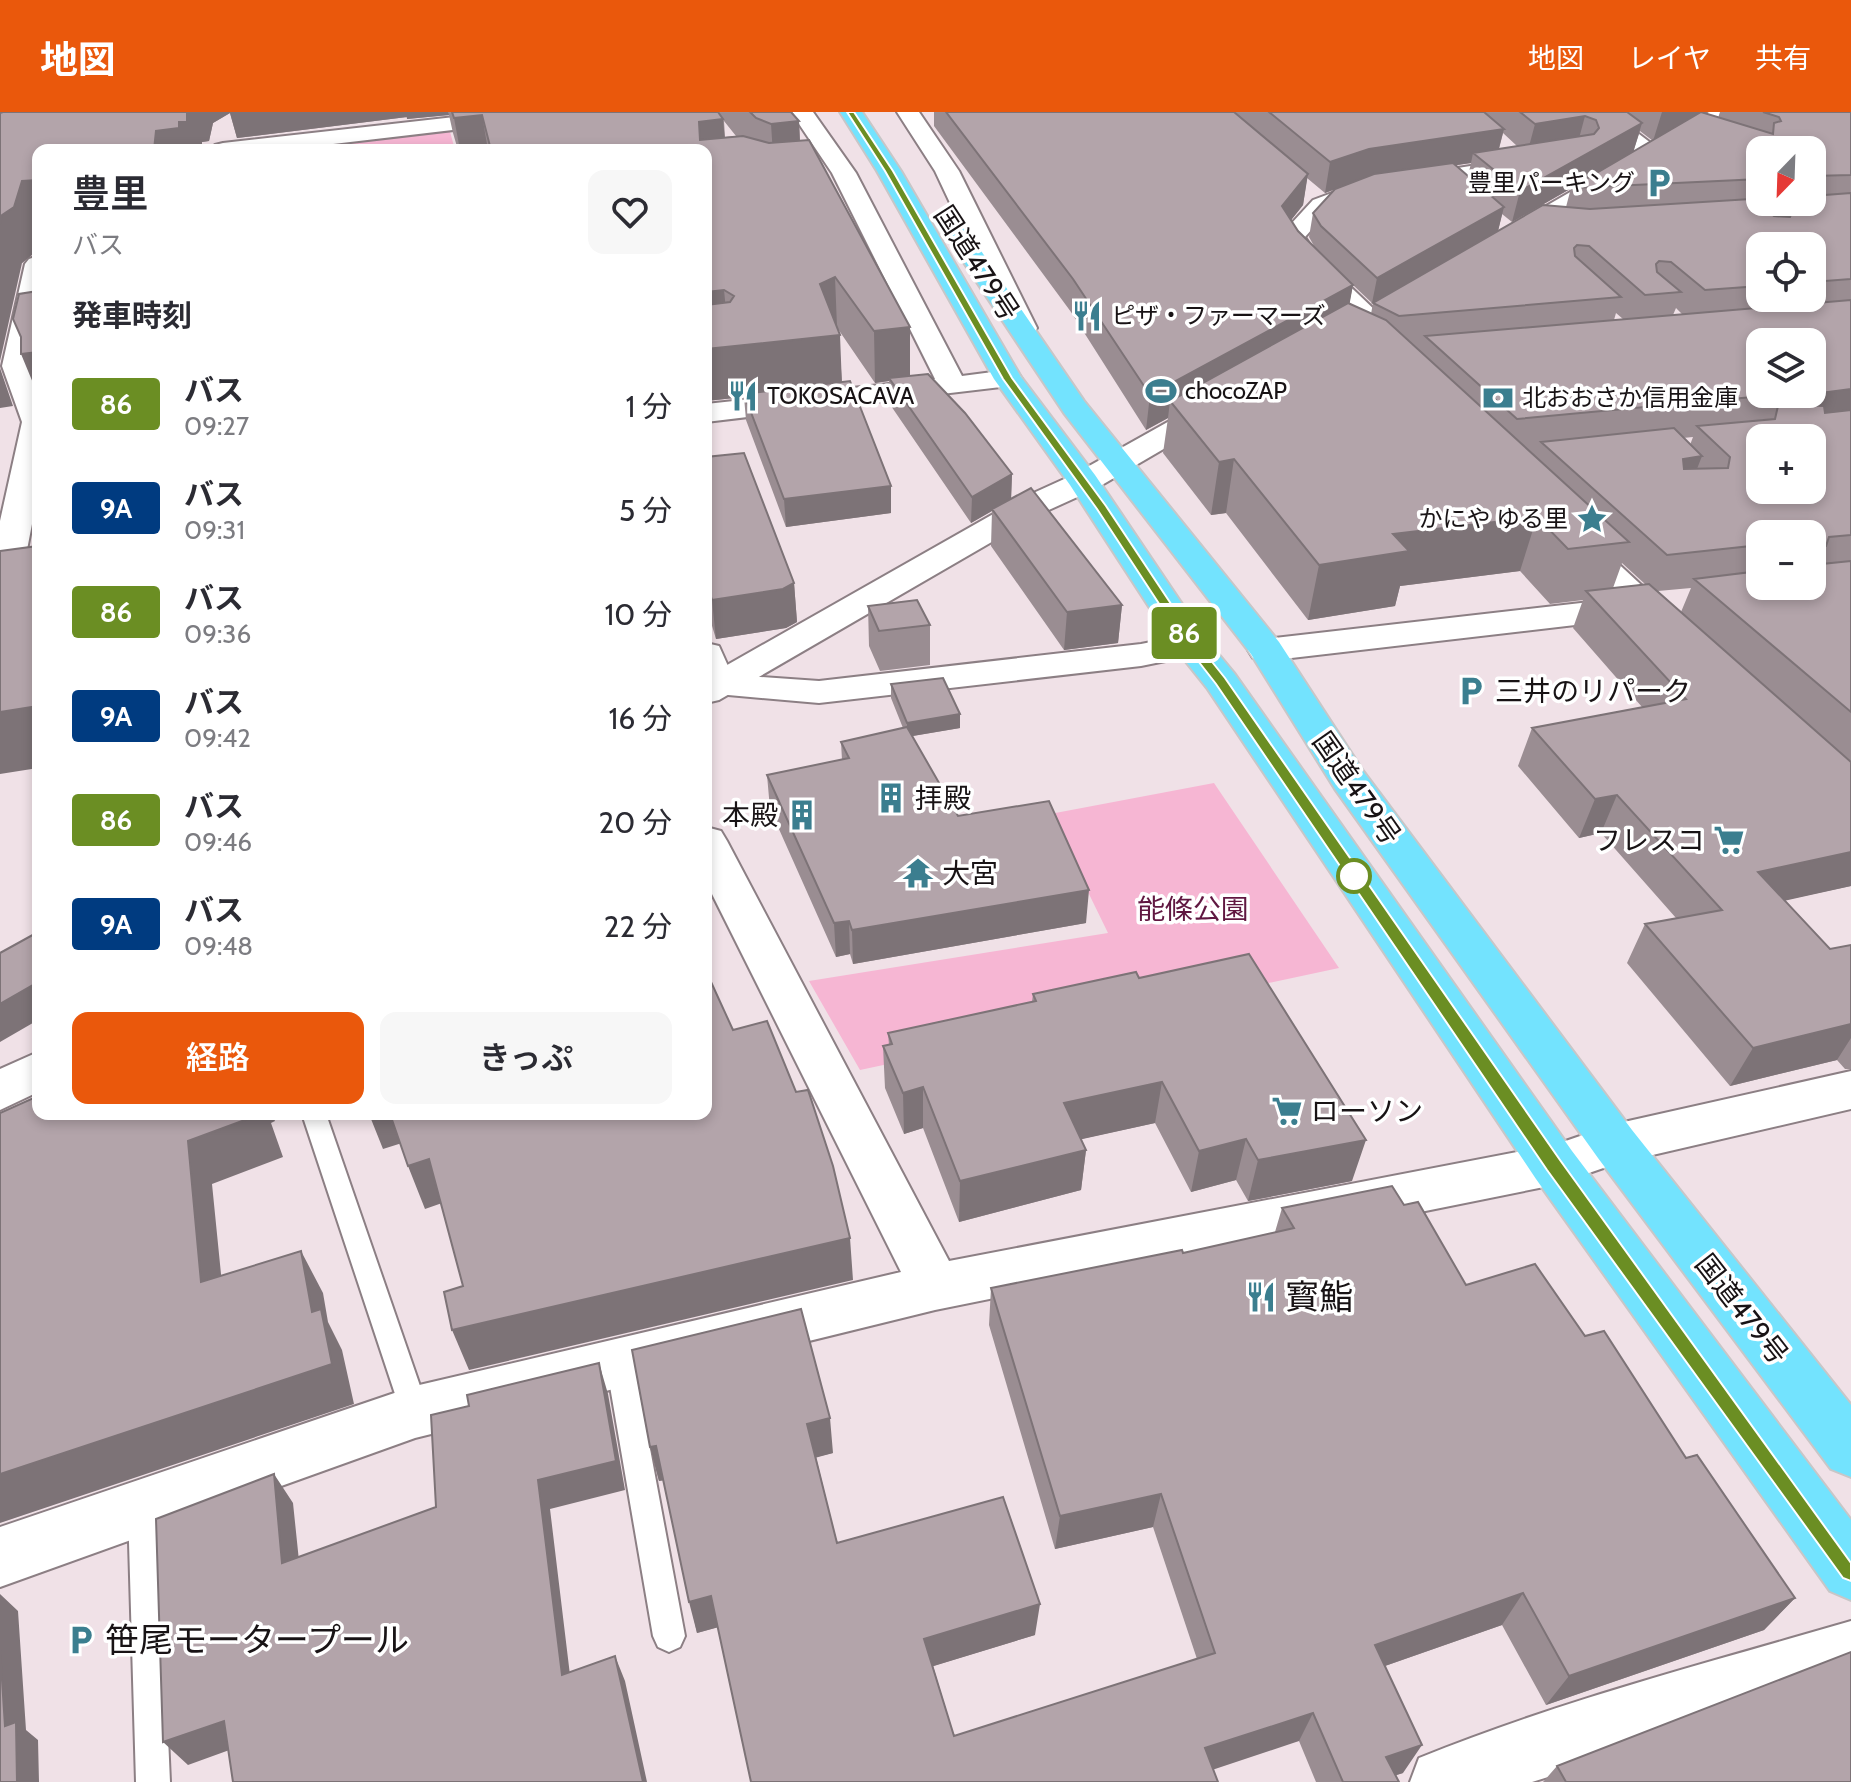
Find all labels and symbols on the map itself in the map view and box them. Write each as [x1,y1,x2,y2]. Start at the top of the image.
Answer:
north arrow [1746,136,1826,216]
parking icon: 豊里パーキング [1642,166,1676,200]
place label: 豊里パーキング [1468,168,1635,197]
street label: 国道479号 [927,199,1027,327]
restaurant icon: ピザ・ファーマーズ [1070,299,1104,333]
place label: ピザ・ファーマーズ [1111,301,1326,330]
sports icon: chocoZAP [1144,374,1178,408]
place label: chocoZAP [1185,376,1287,405]
restaurant icon: TOKOSACAVA [726,379,760,413]
place label: TOKOSACAVA [767,381,914,410]
bank icon: 北おおさか信用金庫 [1481,381,1515,415]
place label: 北おおさか信用金庫 [1522,383,1738,412]
place icon: かにや ゆる里 [1575,502,1609,536]
place label: かにや ゆる里 [1419,504,1568,533]
line badge: 86 [1148,607,1220,659]
parking icon: 三井のリパーク [1454,674,1488,708]
place label: 三井のリパーク [1495,674,1691,708]
street label: 国道479号 [1306,725,1408,851]
building icon: 拝殿 [874,781,908,815]
place label: 拝殿 [915,781,971,815]
place label: 本殿 [722,798,778,832]
building icon: 本殿 [785,798,819,832]
place label: フレスコ [1593,823,1705,857]
supermarket icon: フレスコ [1712,823,1746,857]
temple icon: 大宮 [901,856,935,890]
place label: 大宮 [942,856,998,890]
unlabelled marker [1337,859,1371,893]
park label: 能條公園 [1137,892,1249,926]
supermarket icon: ローソン [1270,1094,1304,1128]
place label: ローソン [1311,1094,1423,1128]
street label: 国道479号 [1689,1247,1795,1371]
place label: 寳鮨 [1285,1276,1353,1318]
restaurant icon: 寳鮨 [1244,1280,1278,1314]
place label: 笹尾モータープール [105,1619,409,1661]
parking icon: 笹尾モータープール [64,1623,98,1657]

